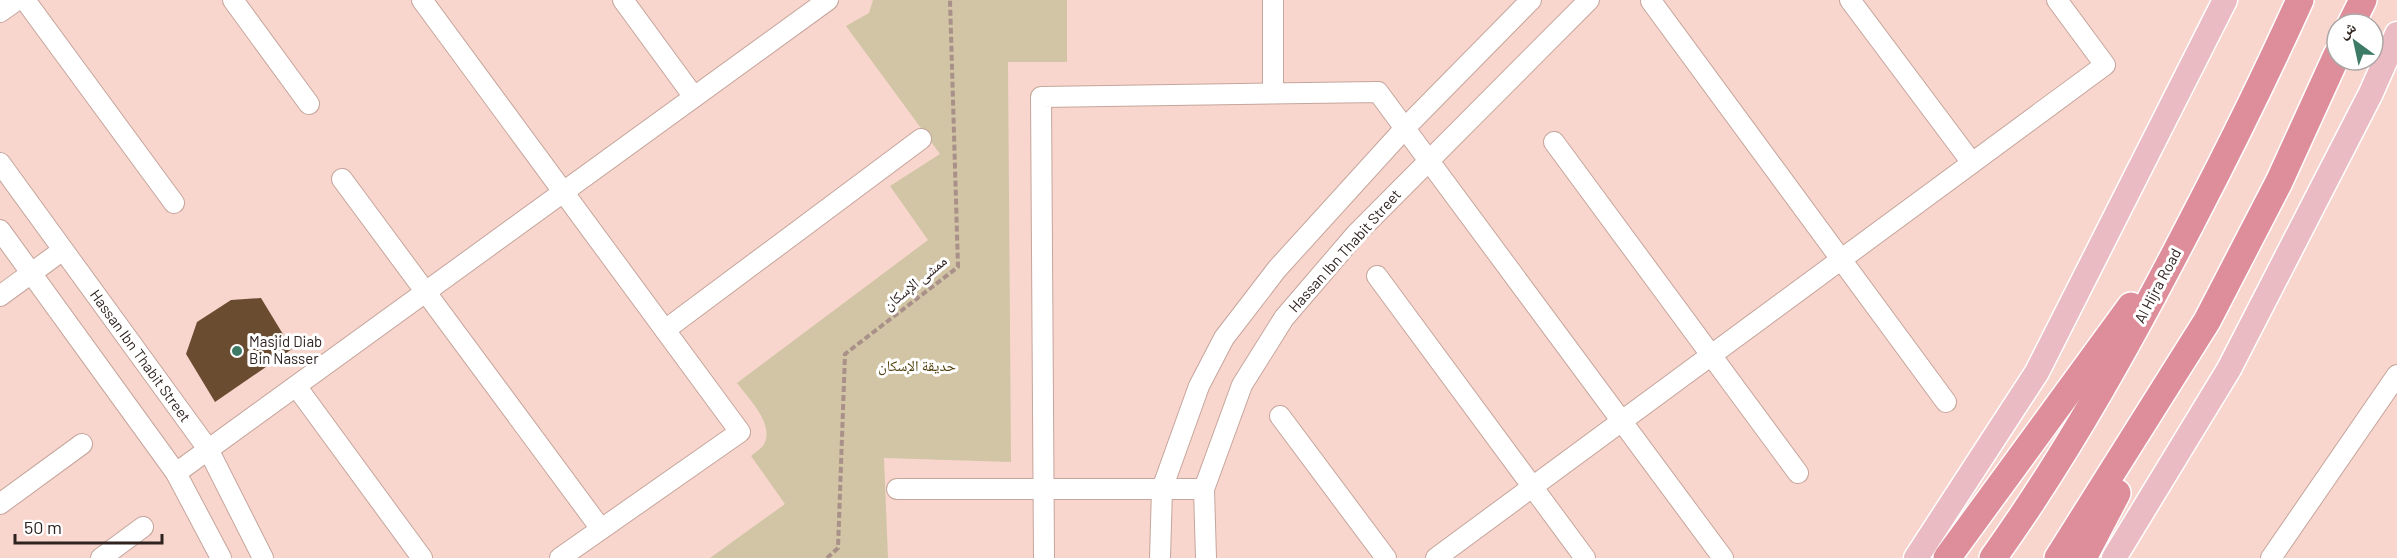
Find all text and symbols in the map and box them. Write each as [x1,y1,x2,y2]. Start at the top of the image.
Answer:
north arrow [2325,12,2385,72]
text: ش [2334,16,2359,42]
street label: Hassan Ibn Thabit Street [1284,185,1404,316]
street label: Al Hijra Road [2130,245,2184,326]
street label: ممشى الإسكان [879,251,951,315]
street label: Hassan Ibn Thabit Street [87,286,195,425]
place label: Masjid Diab Bin Nasser [249,332,322,367]
marker: Masjid Diab Bin Nasser [230,344,244,358]
park label: حديقة الإسكان [878,356,956,376]
scale bar [15,507,162,545]
text: 50 m [24,516,62,538]

